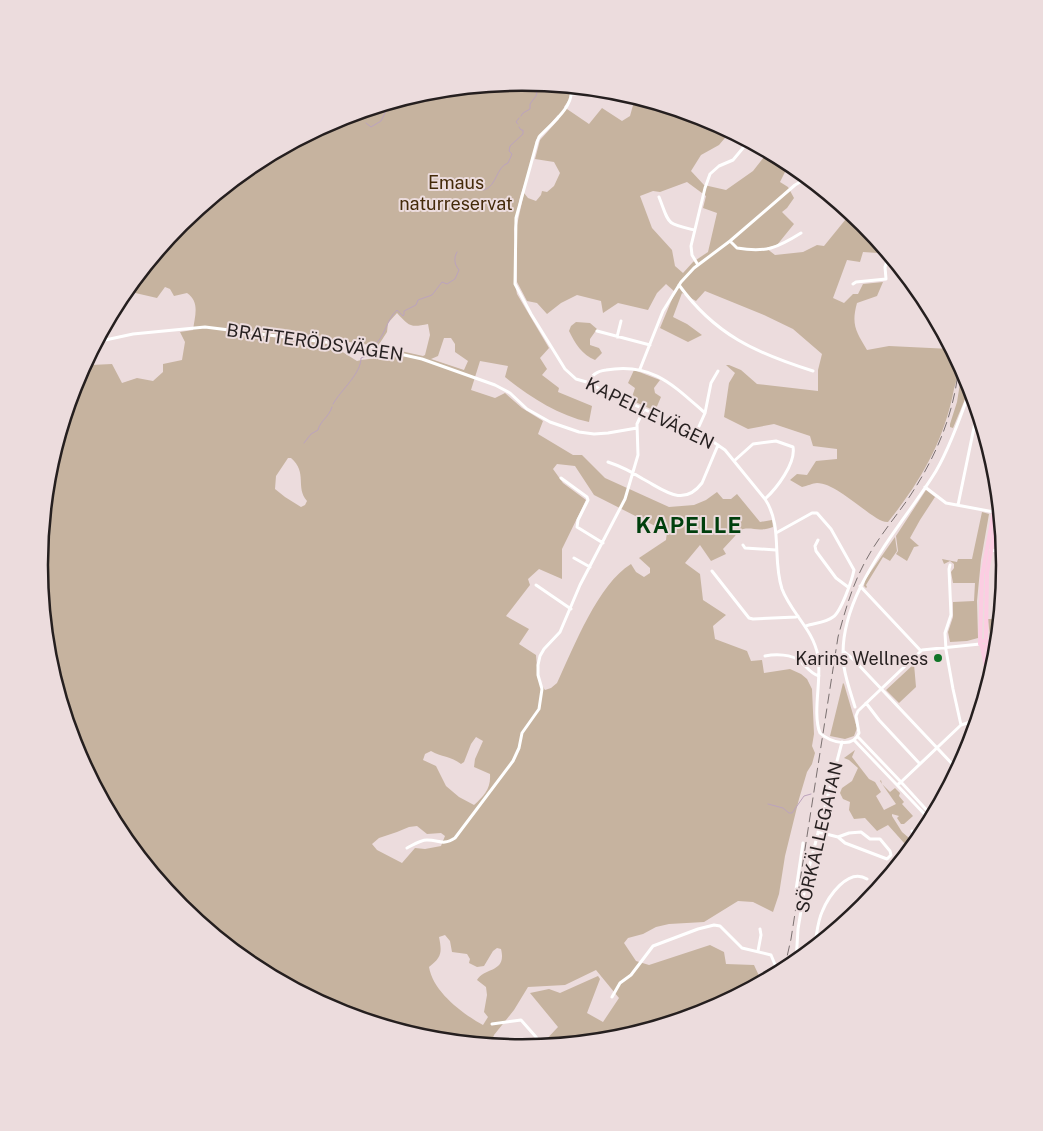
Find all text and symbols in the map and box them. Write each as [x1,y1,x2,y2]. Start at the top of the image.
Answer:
park label: Emaus naturreservat [399,172,513,214]
street label: BRATTERÖDSVÄGEN [225,318,405,365]
street label: KAPELLEVÄGEN [582,372,718,453]
district label: KAPELLE [636,512,742,538]
place label: Karins Wellness [795,648,928,669]
marker: Karins Wellness [932,652,944,664]
street label: SÖRKÄLLEGATAN [790,759,847,915]

